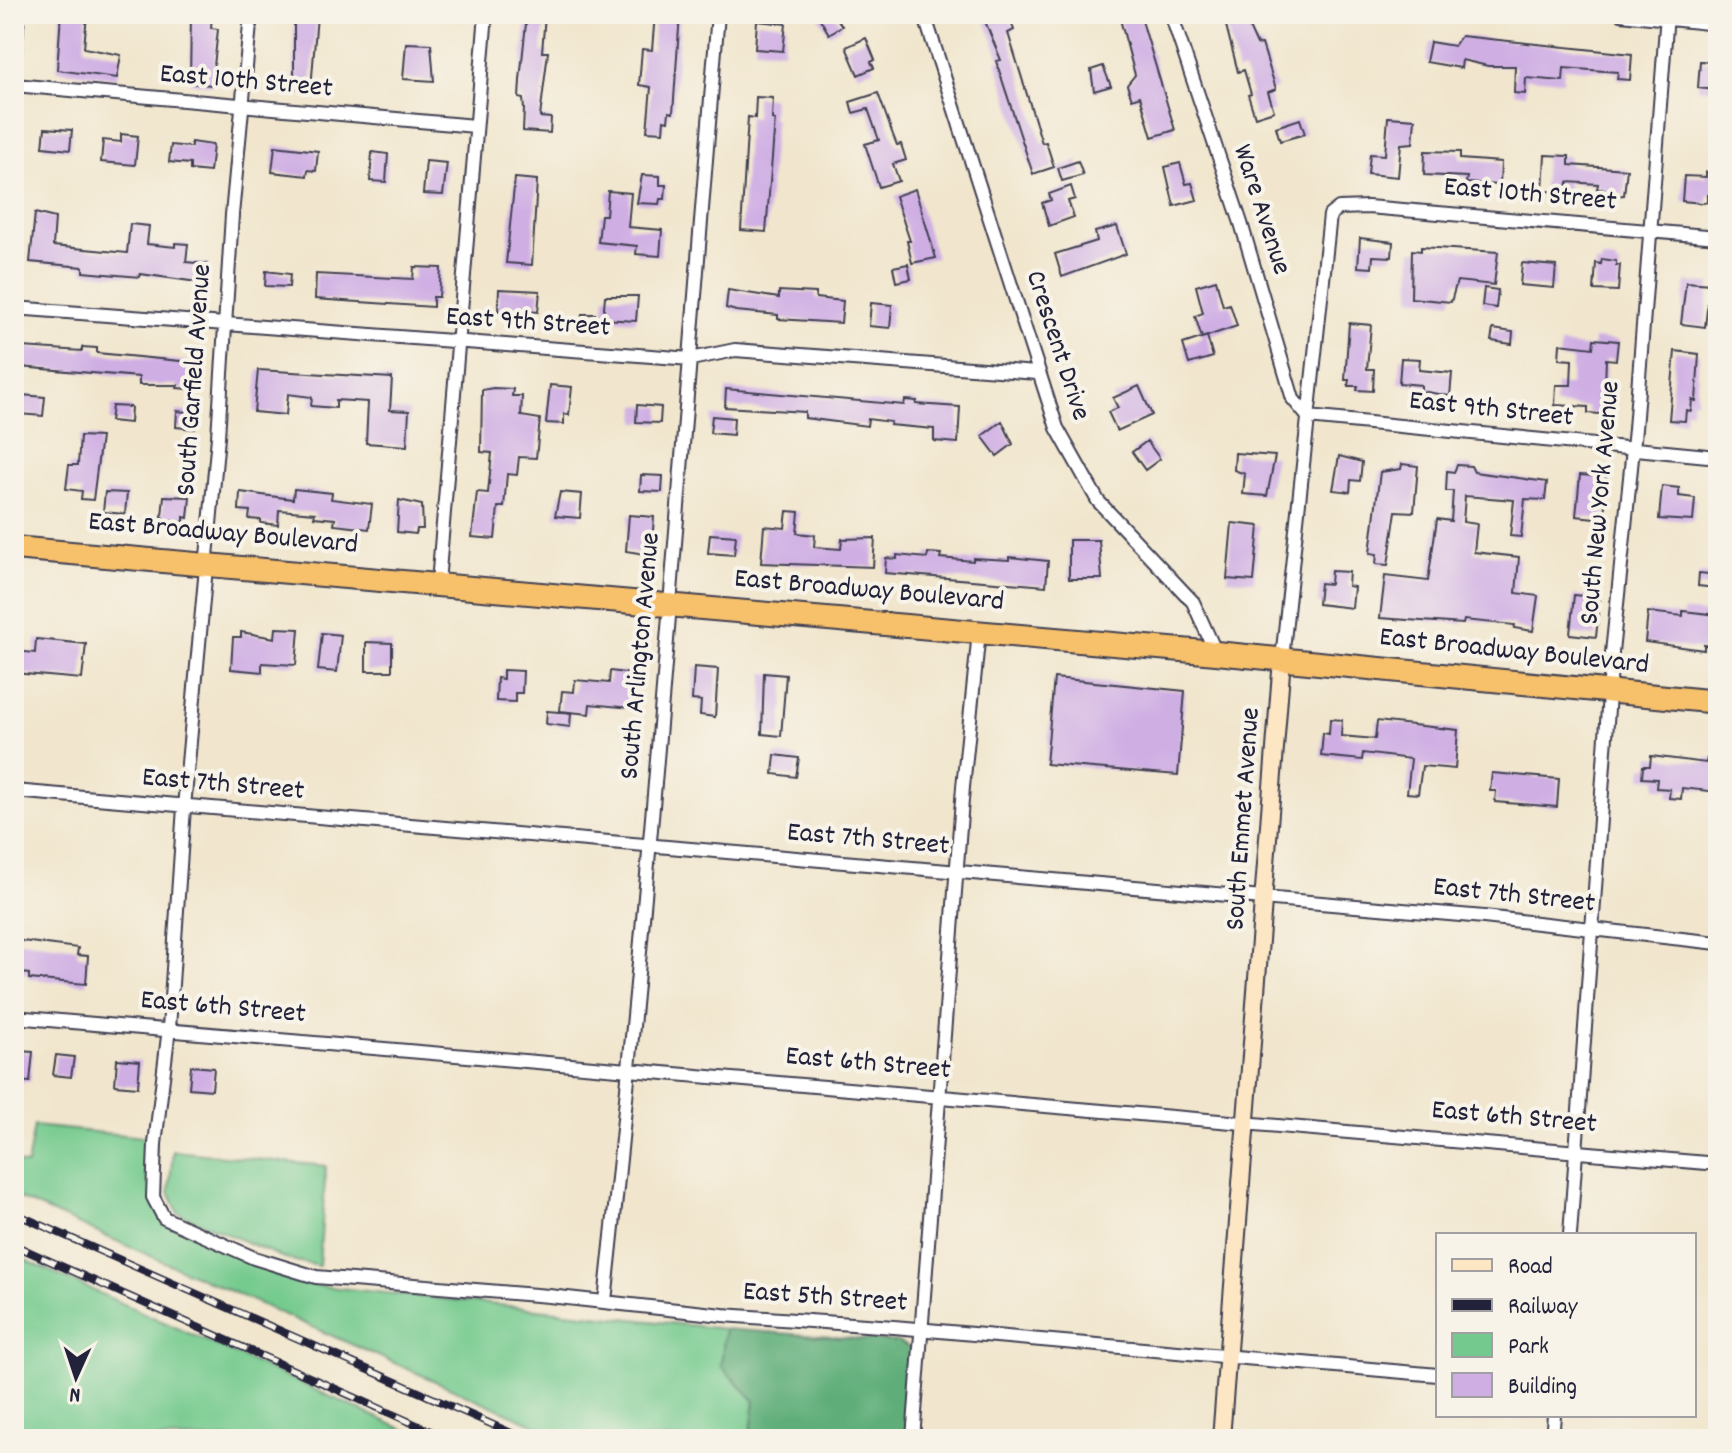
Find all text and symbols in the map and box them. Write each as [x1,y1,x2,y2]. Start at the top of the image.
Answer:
street label: East 10th Street [158,56,334,110]
street label: Ware Avenue [1220,140,1300,280]
street label: East 10th Street [1442,169,1618,223]
street label: South Garfield Avenue [168,263,224,497]
street label: Crescent Drive [1013,266,1099,426]
street label: East 9th Street [444,298,612,350]
street label: South New York Avenue [1571,379,1633,627]
street label: East 9th Street [1407,382,1575,440]
street label: East Broadway Boulevard [86,503,360,567]
street label: South Arlington Avenue [611,531,673,781]
street label: East Broadway Boulevard [732,560,1006,624]
street label: East Broadway Boulevard [1377,619,1651,687]
street label: South Emmet Avenue [1217,706,1273,932]
street label: East 7th Street [140,759,306,813]
street label: East 7th Street [785,814,951,868]
street label: East 7th Street [1431,869,1597,925]
street label: East 6th Street [139,982,307,1036]
street label: East 6th Street [784,1038,952,1092]
street label: East 6th Street [1430,1092,1598,1146]
legend [1436,1233,1696,1417]
text: Road [1508,1251,1553,1285]
street label: East 5th Street [741,1273,909,1325]
text: Railway [1508,1291,1579,1325]
text: Park [1508,1331,1549,1365]
north arrow [36,1337,116,1417]
text: Building [1508,1371,1577,1405]
text: N [69,1378,81,1409]

